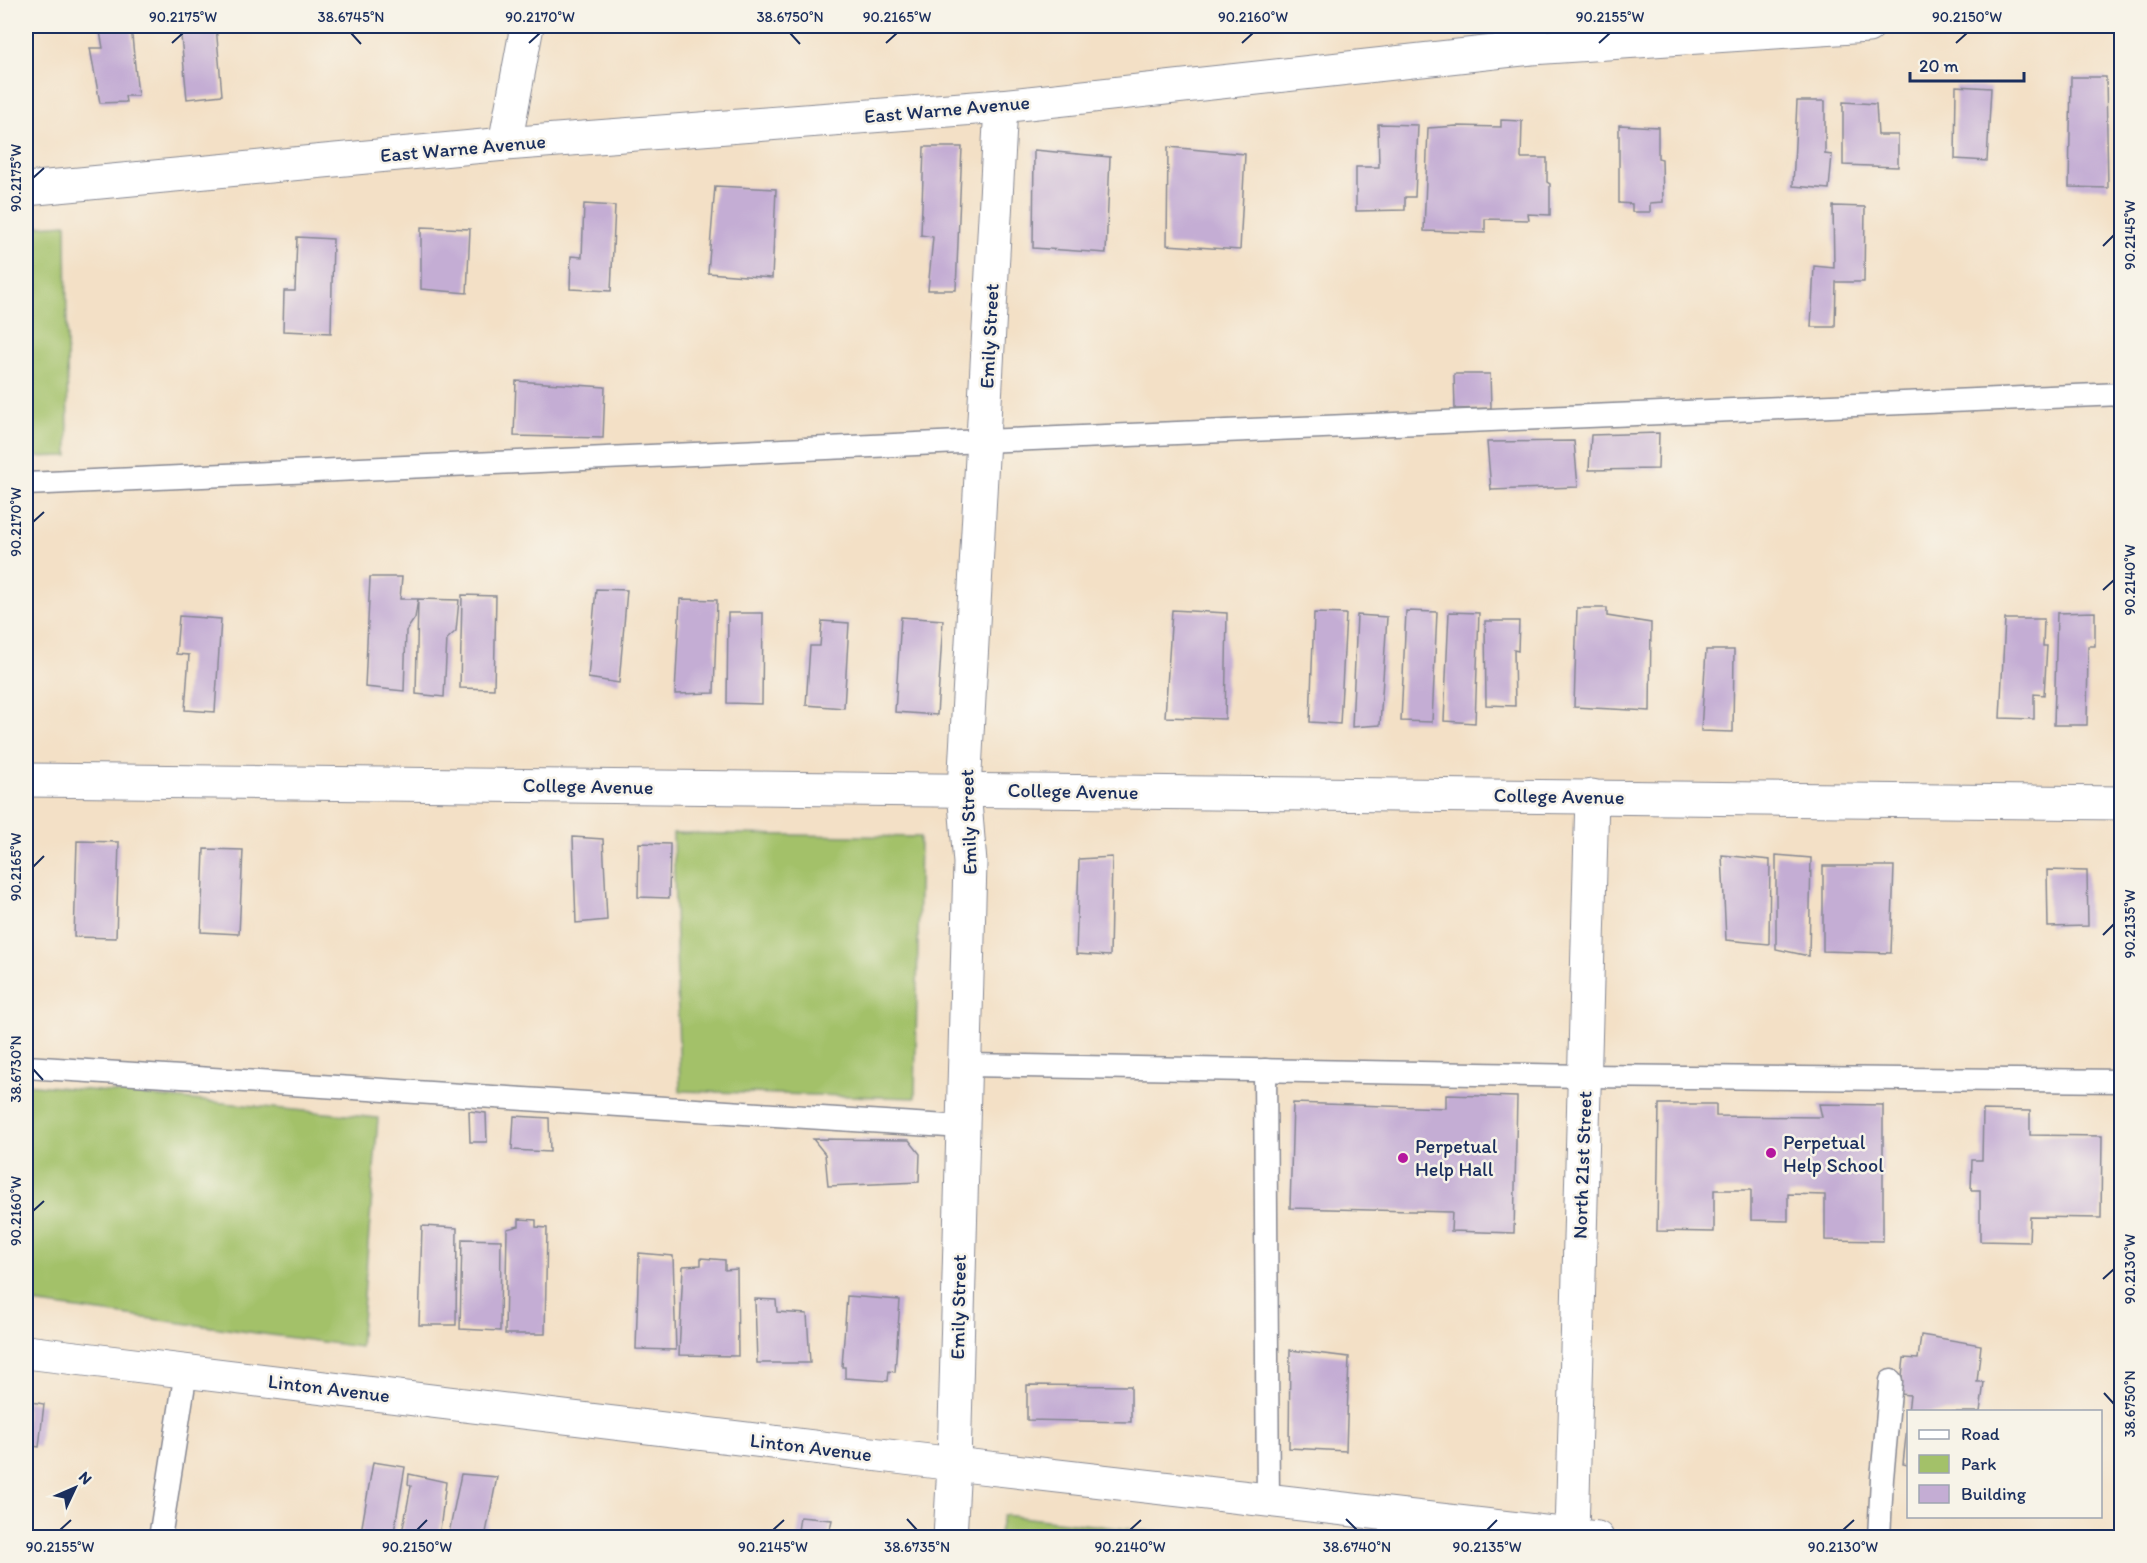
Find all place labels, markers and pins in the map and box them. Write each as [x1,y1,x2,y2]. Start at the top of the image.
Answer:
place label: Perpetual Help School [1783,1130,1884,1177]
place label: Perpetual Help Hall [1415,1134,1498,1181]
marker: Perpetual Help School [1764,1146,1778,1160]
marker: Perpetual Help Hall [1396,1151,1410,1165]

